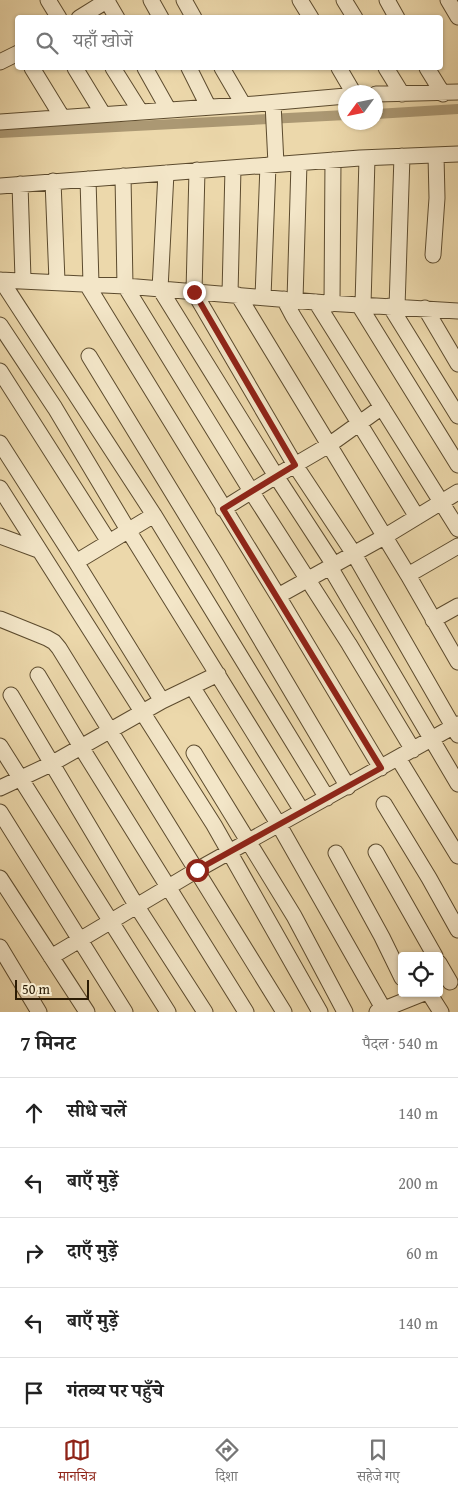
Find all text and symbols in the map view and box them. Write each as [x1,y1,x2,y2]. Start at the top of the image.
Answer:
search box [15,15,443,70]
text: यहाँ खोजें [73,26,133,54]
icon: search [33,29,61,57]
north arrow [338,85,383,130]
route end [183,281,206,304]
route start [186,859,209,882]
map controls [398,952,443,997]
button: locate [398,952,443,997]
scale bar [15,977,89,1000]
text: 50 m [22,979,50,999]
text: 7 मिनट [20,1027,75,1058]
text: पैदल · 540 m [362,1031,438,1055]
text: सीधे चलें [67,1096,126,1124]
icon: ahead [20,1099,48,1127]
text: 140 m [398,1101,438,1125]
text: बाएँ मुड़ें [67,1166,118,1194]
icon: left [20,1169,48,1197]
text: 200 m [398,1171,438,1195]
text: दाएँ मुड़ें [67,1236,118,1264]
icon: right [20,1239,48,1267]
text: 60 m [406,1241,438,1265]
text: बाएँ मुड़ें [67,1306,118,1334]
icon: left [20,1309,48,1337]
text: 140 m [398,1311,438,1335]
text: गंतव्य पर पहुँचे [67,1376,163,1404]
icon: arrive [20,1379,48,1407]
tab: मानचित्र [58,1436,96,1490]
tab: दिशा [213,1436,241,1490]
tab: सहेजे गए [357,1436,400,1490]

